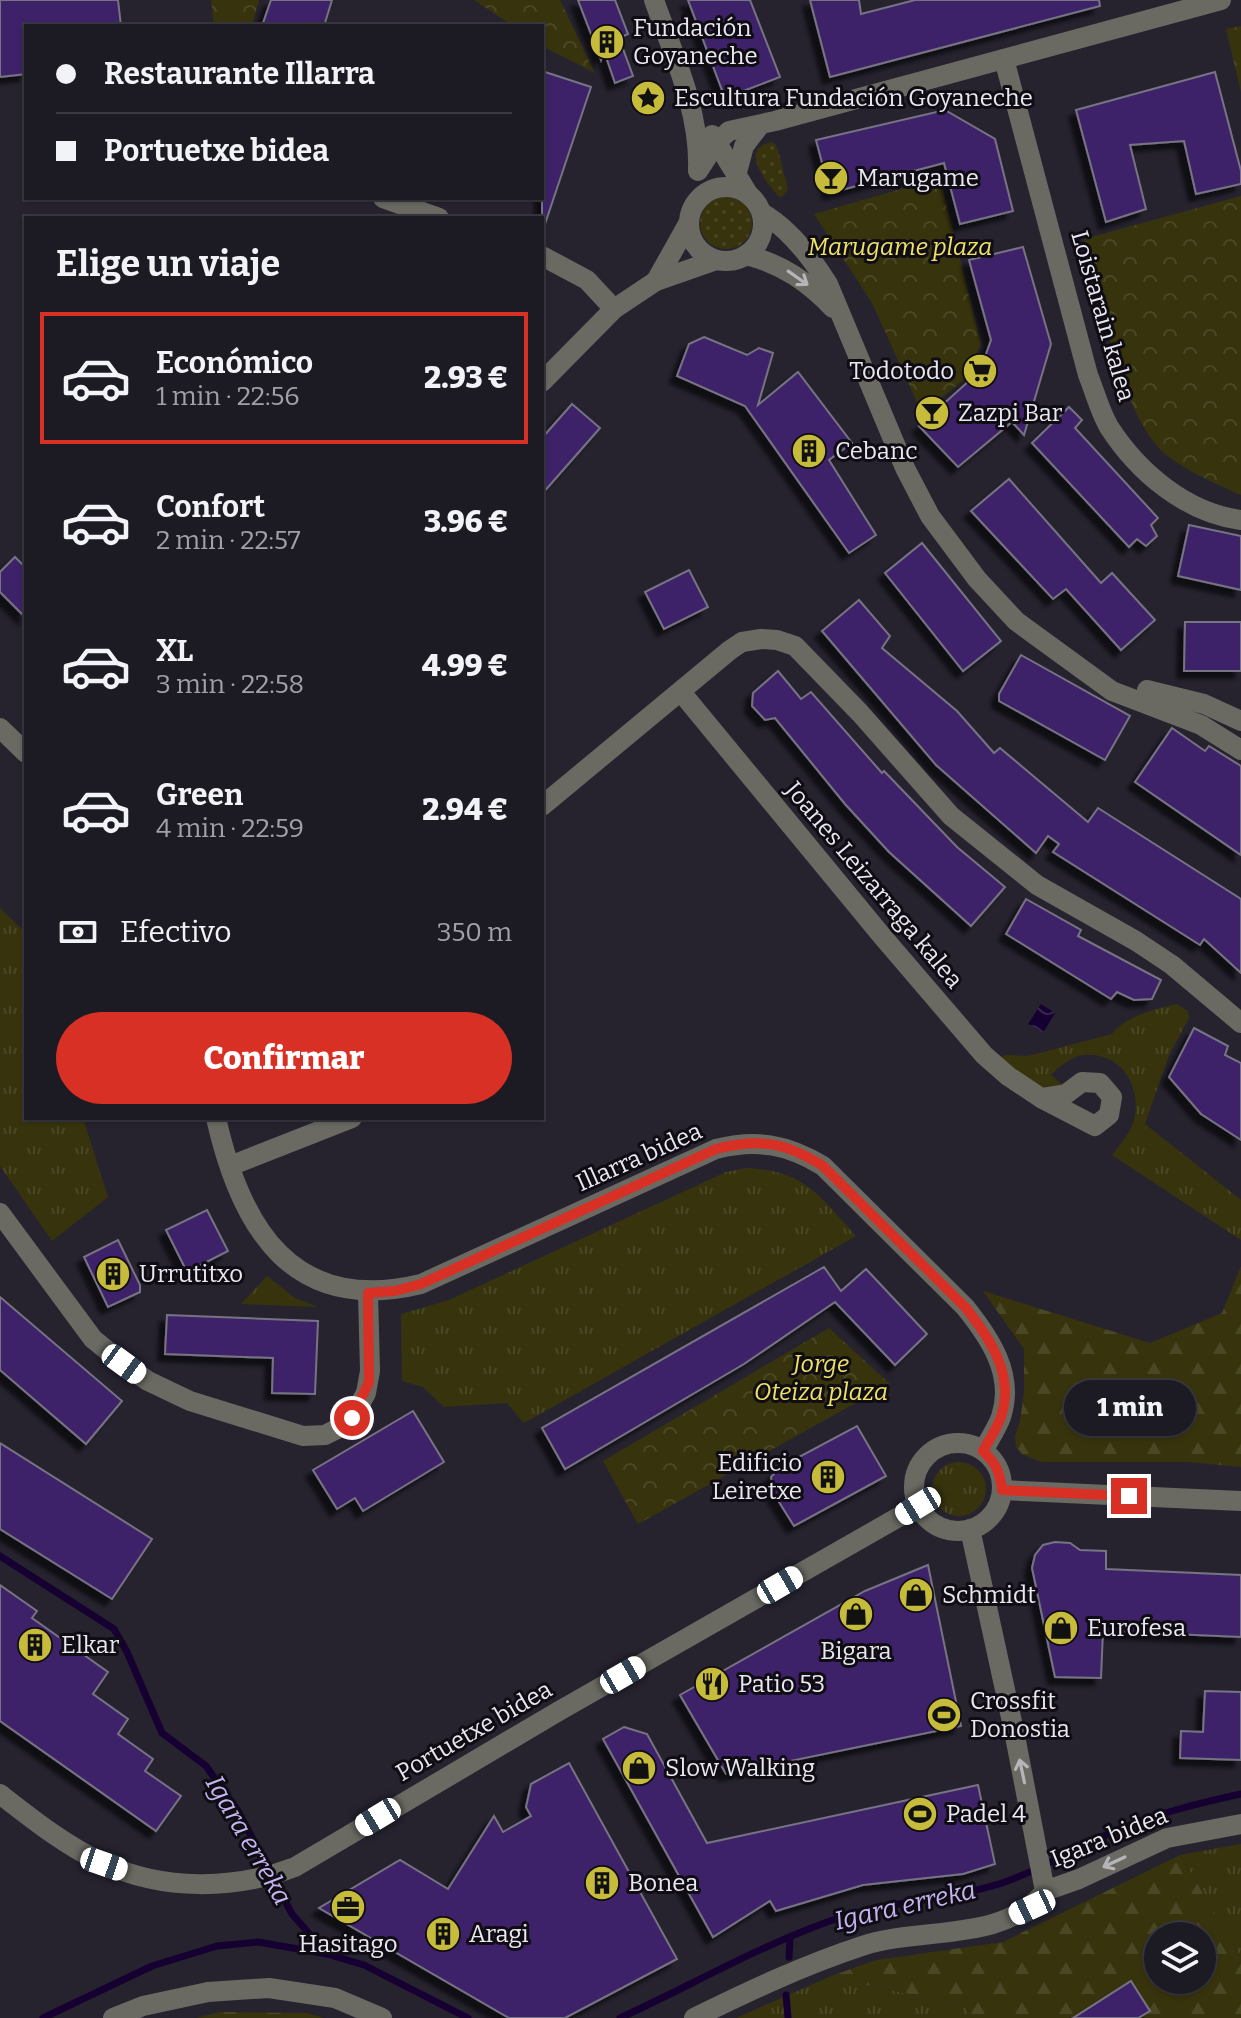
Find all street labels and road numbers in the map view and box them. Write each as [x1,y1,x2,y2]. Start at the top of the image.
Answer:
street label: Loistarain kalea [1065,227,1141,405]
street label: Joanes Leizarraga kalea [779,775,968,994]
street label: Illarra bidea [572,1117,706,1197]
street label: Portuetxe bidea [391,1675,557,1787]
street label: Igara bidea [1046,1801,1172,1873]

